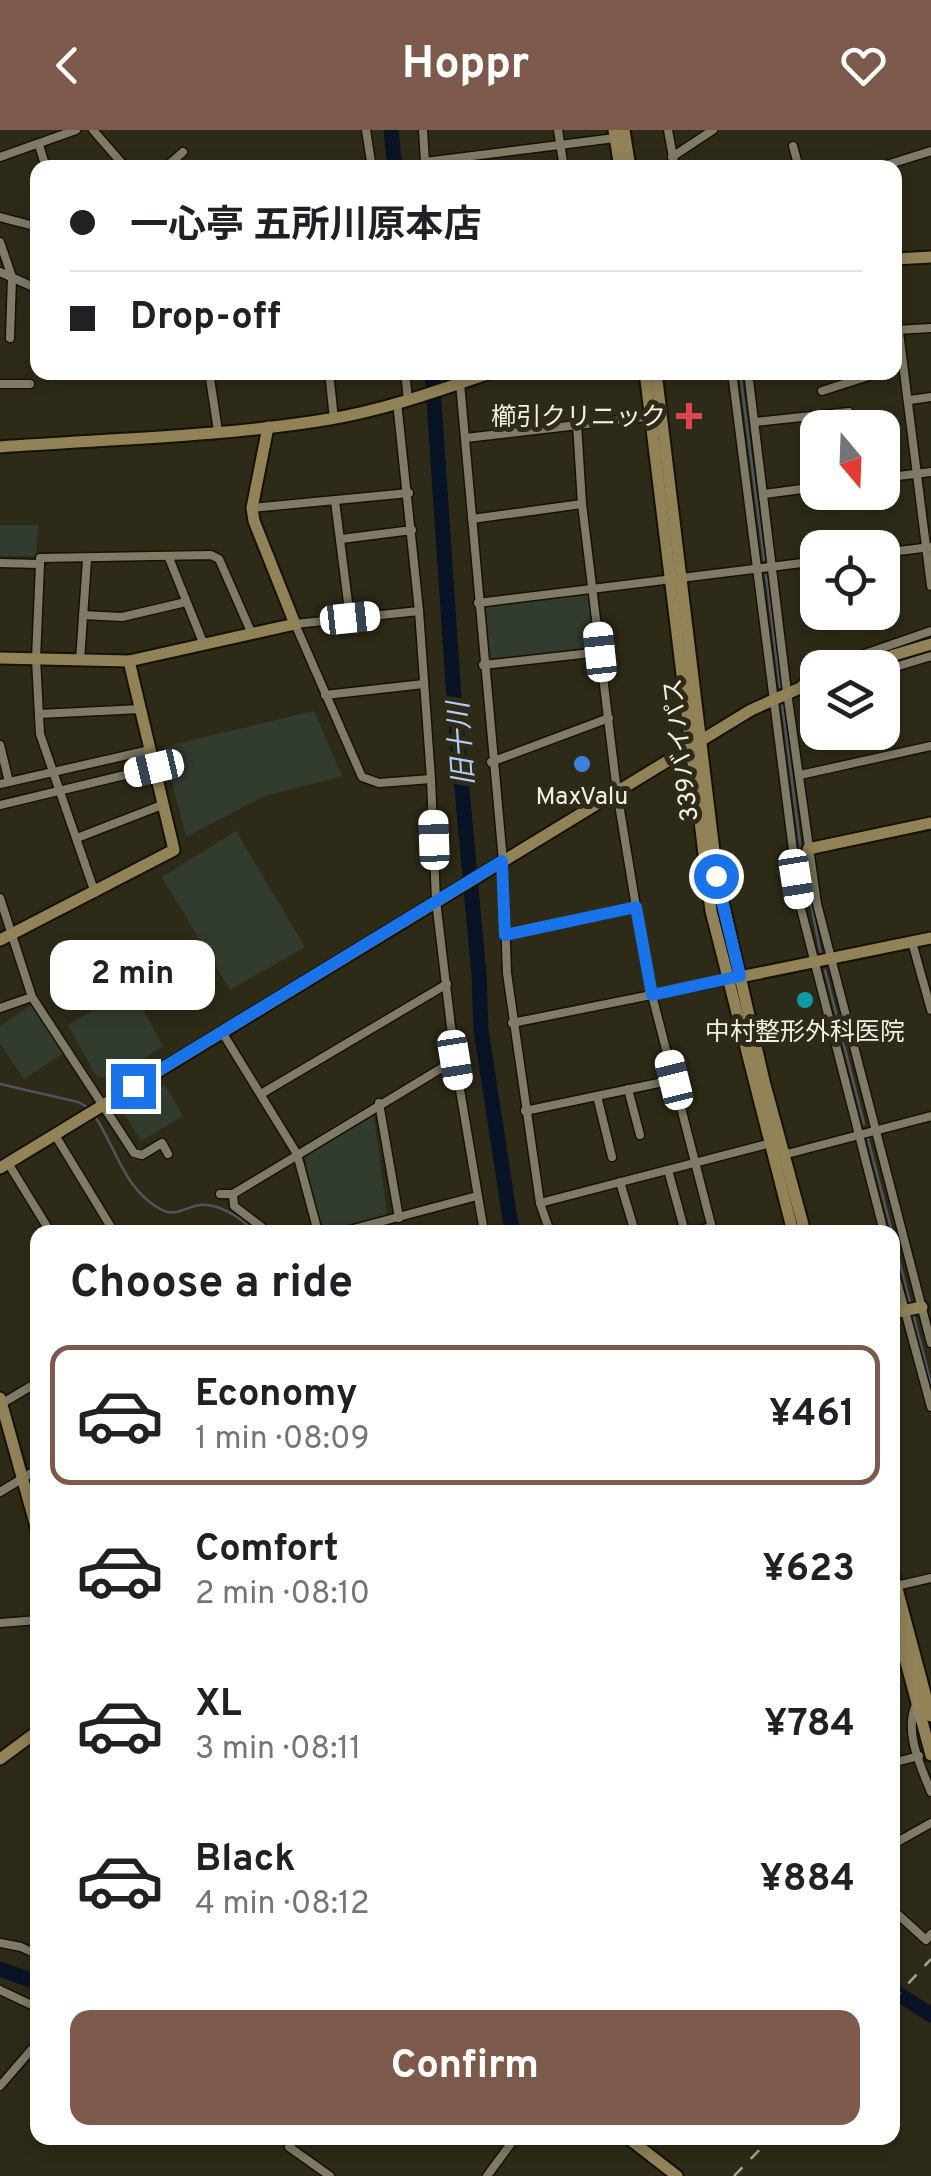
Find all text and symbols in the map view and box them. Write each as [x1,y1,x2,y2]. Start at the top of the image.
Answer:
text: Hoppr [402,37,529,94]
icon: back [40,38,95,93]
icon: heart [836,38,891,93]
text: 一心亭 五所川原本店 [130,203,482,252]
text: Drop-off [130,294,281,343]
place label: 櫛引クリニック [491,403,666,435]
marker: 櫛引クリニック [676,403,702,429]
north arrow [800,410,900,510]
map controls [800,410,900,750]
button: locate [800,530,900,630]
car [319,600,381,636]
car [582,621,618,683]
button: layers [800,650,900,750]
street label: 339バイパス [658,676,708,823]
water label: 旧十川 [442,698,484,787]
car [121,747,187,789]
marker: MaxValu [571,753,593,775]
place label: MaxValu [536,782,628,814]
car [418,809,450,871]
car [776,847,816,911]
route start [694,854,739,899]
callout: 2 min [51,941,216,1011]
text: 2 min [91,955,174,995]
marker: 中村整形外科医院 [794,989,816,1011]
place label: 中村整形外科医院 [705,1018,905,1050]
car [435,1028,475,1092]
car [652,1047,696,1113]
route end [111,1064,156,1109]
text: Choose a ride [70,1256,353,1313]
icon: car [75,1370,165,1460]
text: Economy [195,1371,357,1420]
text: ¥461 [769,1391,855,1440]
text: 1 min · 08:09 [195,1420,370,1460]
icon: car [75,1525,165,1615]
text: Comfort [195,1526,339,1575]
text: ¥623 [763,1546,855,1595]
text: 2 min · 08:10 [195,1575,370,1615]
icon: car [75,1680,165,1770]
text: XL [195,1681,242,1730]
text: ¥784 [764,1701,855,1750]
text: 3 min · 08:11 [195,1730,361,1770]
icon: car [75,1835,165,1925]
text: Black [195,1836,295,1885]
text: ¥884 [760,1856,855,1905]
text: 4 min · 08:12 [195,1885,370,1925]
button: Confirm [70,2010,860,2125]

